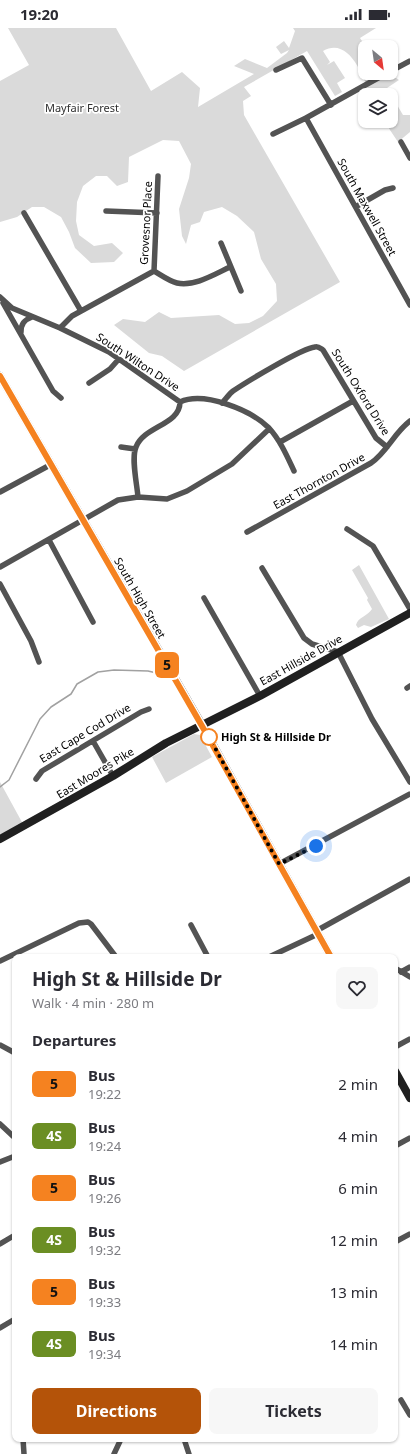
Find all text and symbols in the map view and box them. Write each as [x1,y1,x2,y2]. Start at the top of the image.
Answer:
text: 19:20 [20,4,59,24]
north arrow [358,40,398,80]
map controls [358,40,398,128]
button: layers [358,88,398,128]
park label: Mayfair Forest [45,100,119,115]
street label: South Maxwell Street [334,155,400,258]
street label: Grovesnor Place [136,181,155,265]
street label: South Wilton Drive [94,329,183,394]
street label: South Oxford Drive [329,346,394,438]
street label: East Thornton Drive [270,449,367,512]
street label: South High Street [111,554,170,641]
street label: East Hillside Drive [257,631,345,688]
line badge: 5 [154,652,180,678]
text: 5 [163,655,171,674]
street label: East Cape Cod Drive [36,699,133,766]
marker: High St & Hillside Dr [200,728,218,746]
place label: High St & Hillside Dr [221,729,331,744]
street label: East Moores Pike [53,744,136,802]
your location [306,836,326,856]
text: High St & Hillside Dr [32,966,222,992]
button: heart [336,967,378,1009]
text: Walk · 4 min · 280 m [32,994,154,1012]
text: Departures [32,1030,116,1050]
text: Bus [88,1065,115,1085]
text: 5 [50,1074,58,1093]
text: 2 min [338,1074,378,1094]
text: 19:22 [88,1085,121,1103]
text: Bus [88,1117,115,1137]
text: 4S [46,1126,62,1145]
text: 4 min [338,1126,378,1146]
text: 19:24 [88,1137,121,1155]
text: Bus [88,1169,115,1189]
text: 5 [50,1178,58,1197]
text: 6 min [338,1178,378,1198]
text: 19:26 [88,1189,121,1207]
text: Bus [88,1221,115,1241]
text: 4S [46,1230,62,1249]
text: 12 min [330,1230,378,1250]
text: 19:32 [88,1241,121,1259]
text: Bus [88,1273,115,1293]
text: 5 [50,1282,58,1301]
text: 13 min [330,1282,378,1302]
text: 19:33 [88,1293,121,1311]
text: Bus [88,1325,115,1345]
text: 4S [46,1334,62,1353]
text: 14 min [330,1334,378,1354]
text: 19:34 [88,1345,121,1363]
button: Directions [32,1388,201,1434]
button: Tickets [209,1388,378,1434]

